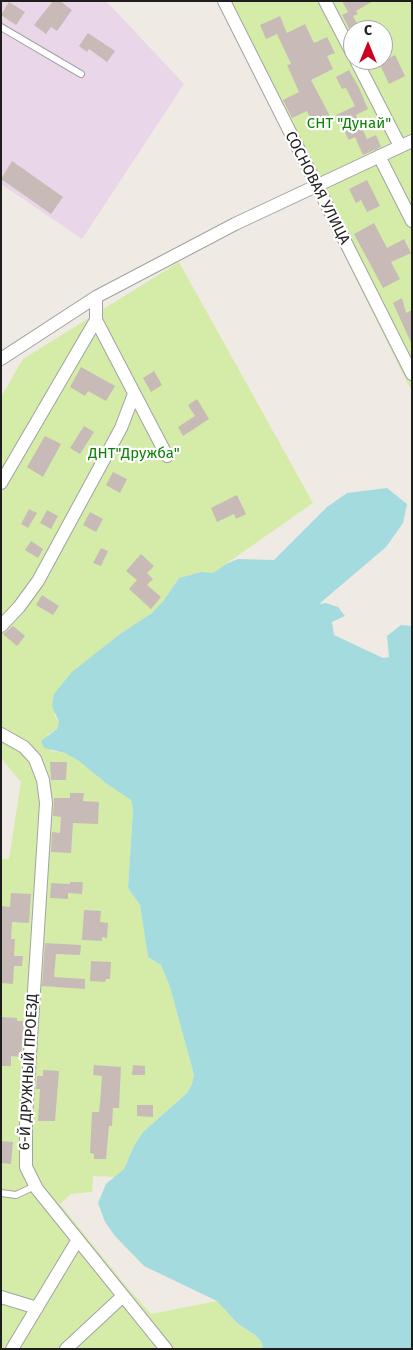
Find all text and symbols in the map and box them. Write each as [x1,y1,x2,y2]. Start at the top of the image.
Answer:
north arrow [343,20,393,70]
text: С [364,22,372,39]
park label: СНТ "Дунай" [307,115,391,133]
street label: СОСНОВАЯ УЛИЦА [281,128,353,248]
park label: ДНТ"Дружба" [88,445,180,463]
street label: 6-Й ДРУЖНЫЙ ПРОЕЗД [16,993,42,1151]

